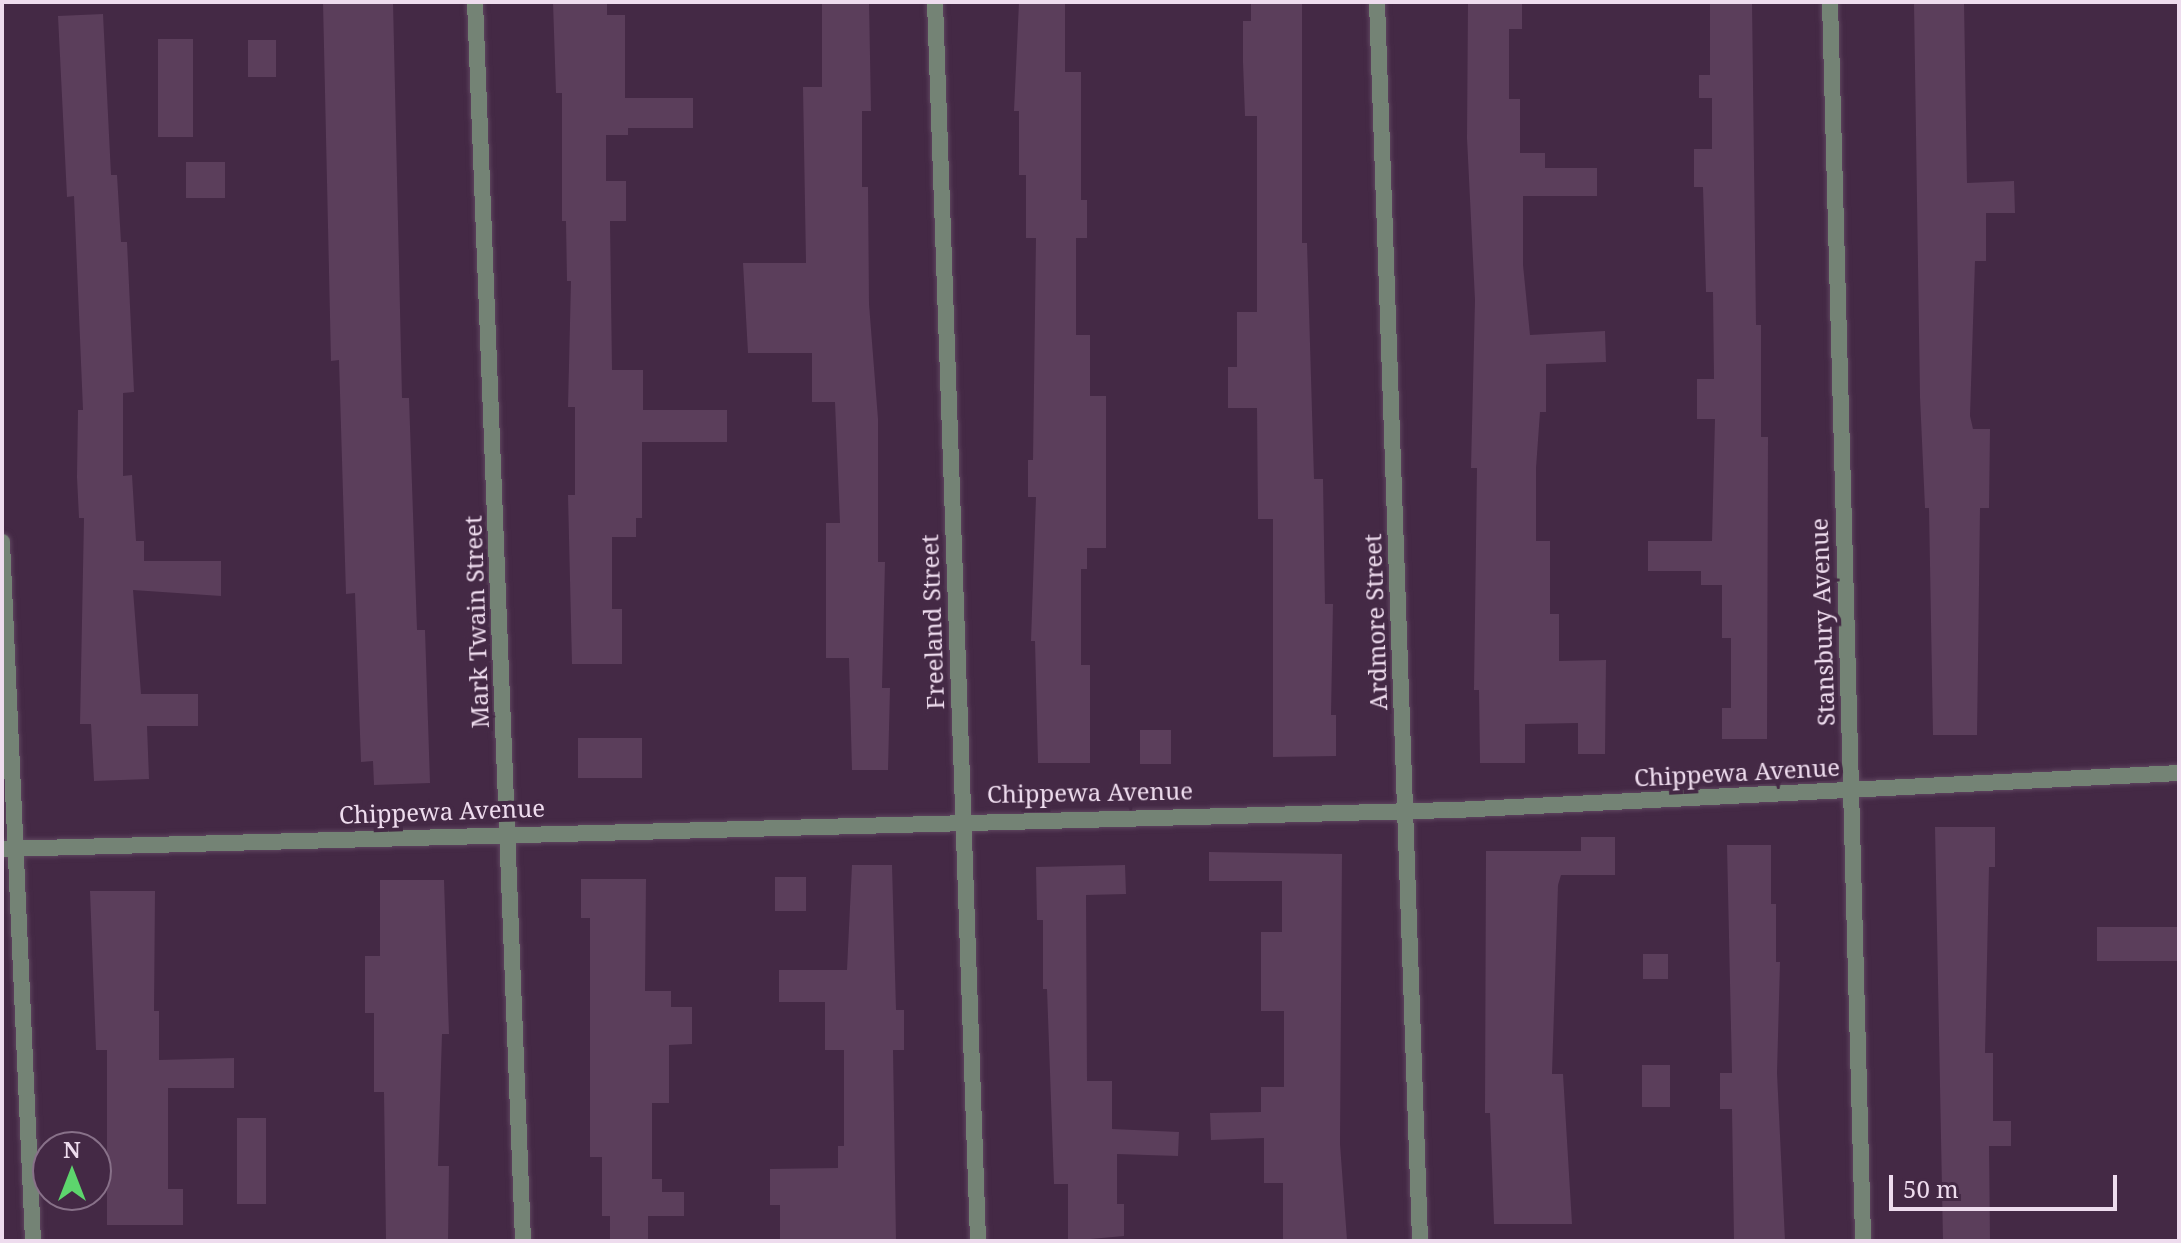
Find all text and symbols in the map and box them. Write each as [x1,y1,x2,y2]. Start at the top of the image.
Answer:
street label: Mark Twain Street [458,515,494,729]
street label: Stansbury Avenue [1804,517,1840,727]
street label: Ardmore Street [1358,533,1392,711]
street label: Freeland Street [915,534,949,710]
street label: Chippewa Avenue [1633,752,1841,792]
street label: Chippewa Avenue [987,776,1193,808]
street label: Chippewa Avenue [338,793,546,829]
north arrow [32,1131,112,1211]
text: N [63,1134,81,1164]
scale bar [1893,1159,2121,1209]
text: 50 m [1903,1172,1959,1205]

